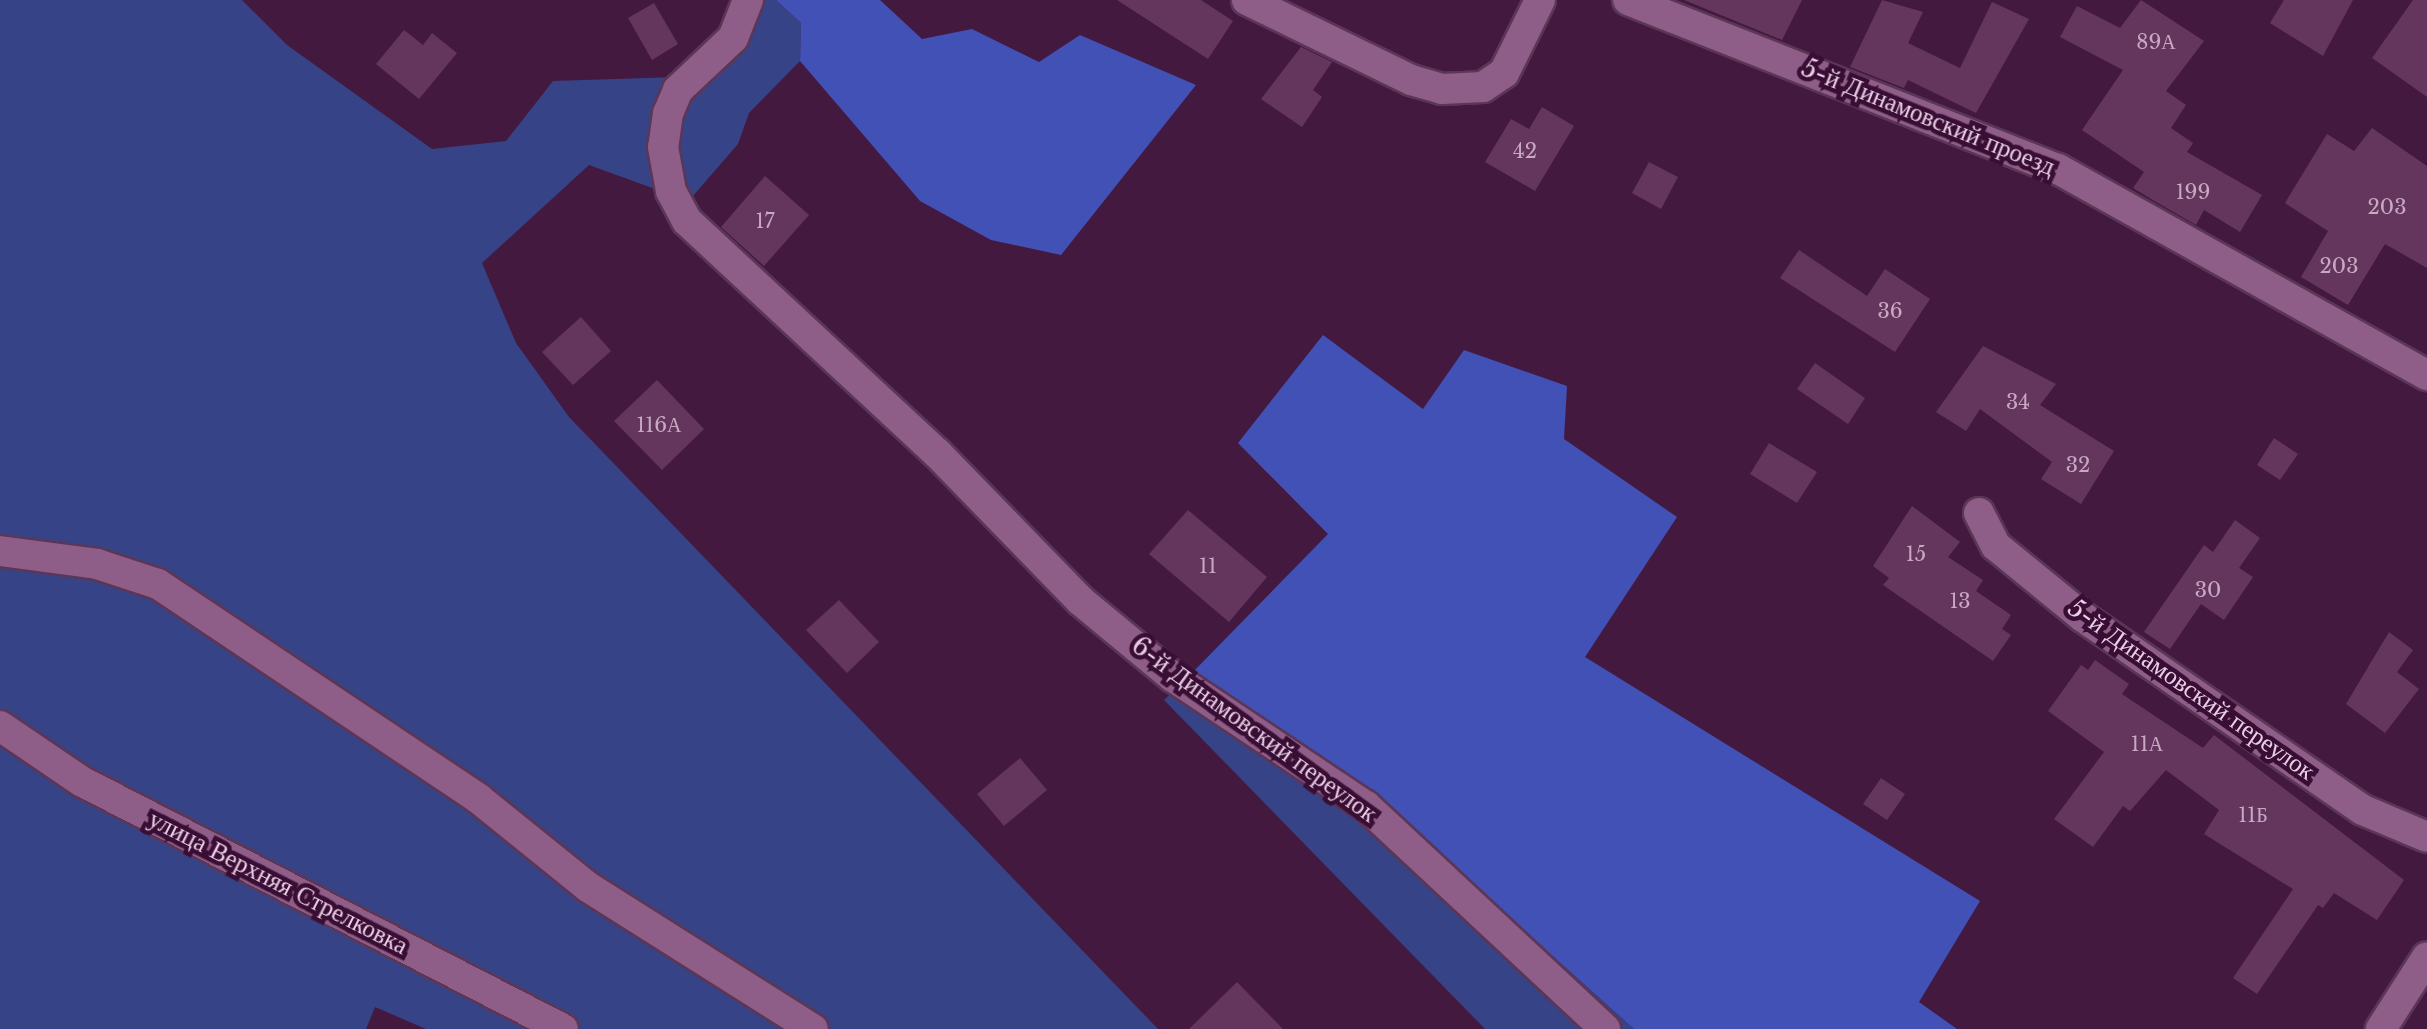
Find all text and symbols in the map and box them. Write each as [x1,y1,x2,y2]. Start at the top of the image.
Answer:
house number: 89А [2136,30,2176,54]
street label: 5-й Динамовский проезд [1797,53,2059,183]
house number: 42 [1513,139,1537,163]
house number: 199 [2176,180,2210,204]
house number: 203 [2368,195,2406,219]
house number: 17 [756,209,774,233]
house number: 203 [2320,254,2358,278]
house number: 36 [1877,299,1903,323]
house number: 34 [2006,390,2030,414]
house number: 116А [636,413,682,437]
house number: 32 [2066,453,2090,477]
house number: 15 [1906,542,1926,566]
house number: 11 [1199,554,1217,578]
house number: 30 [2195,578,2221,602]
house number: 13 [1949,589,1971,613]
street label: 5-й Динамовский переулок [2062,593,2320,787]
street label: 6-й Динамовский переулок [1125,631,1383,829]
house number: 11А [2131,732,2163,756]
house number: 11Б [2238,803,2268,827]
street label: улица Верхняя Стрелковка [143,805,413,961]

